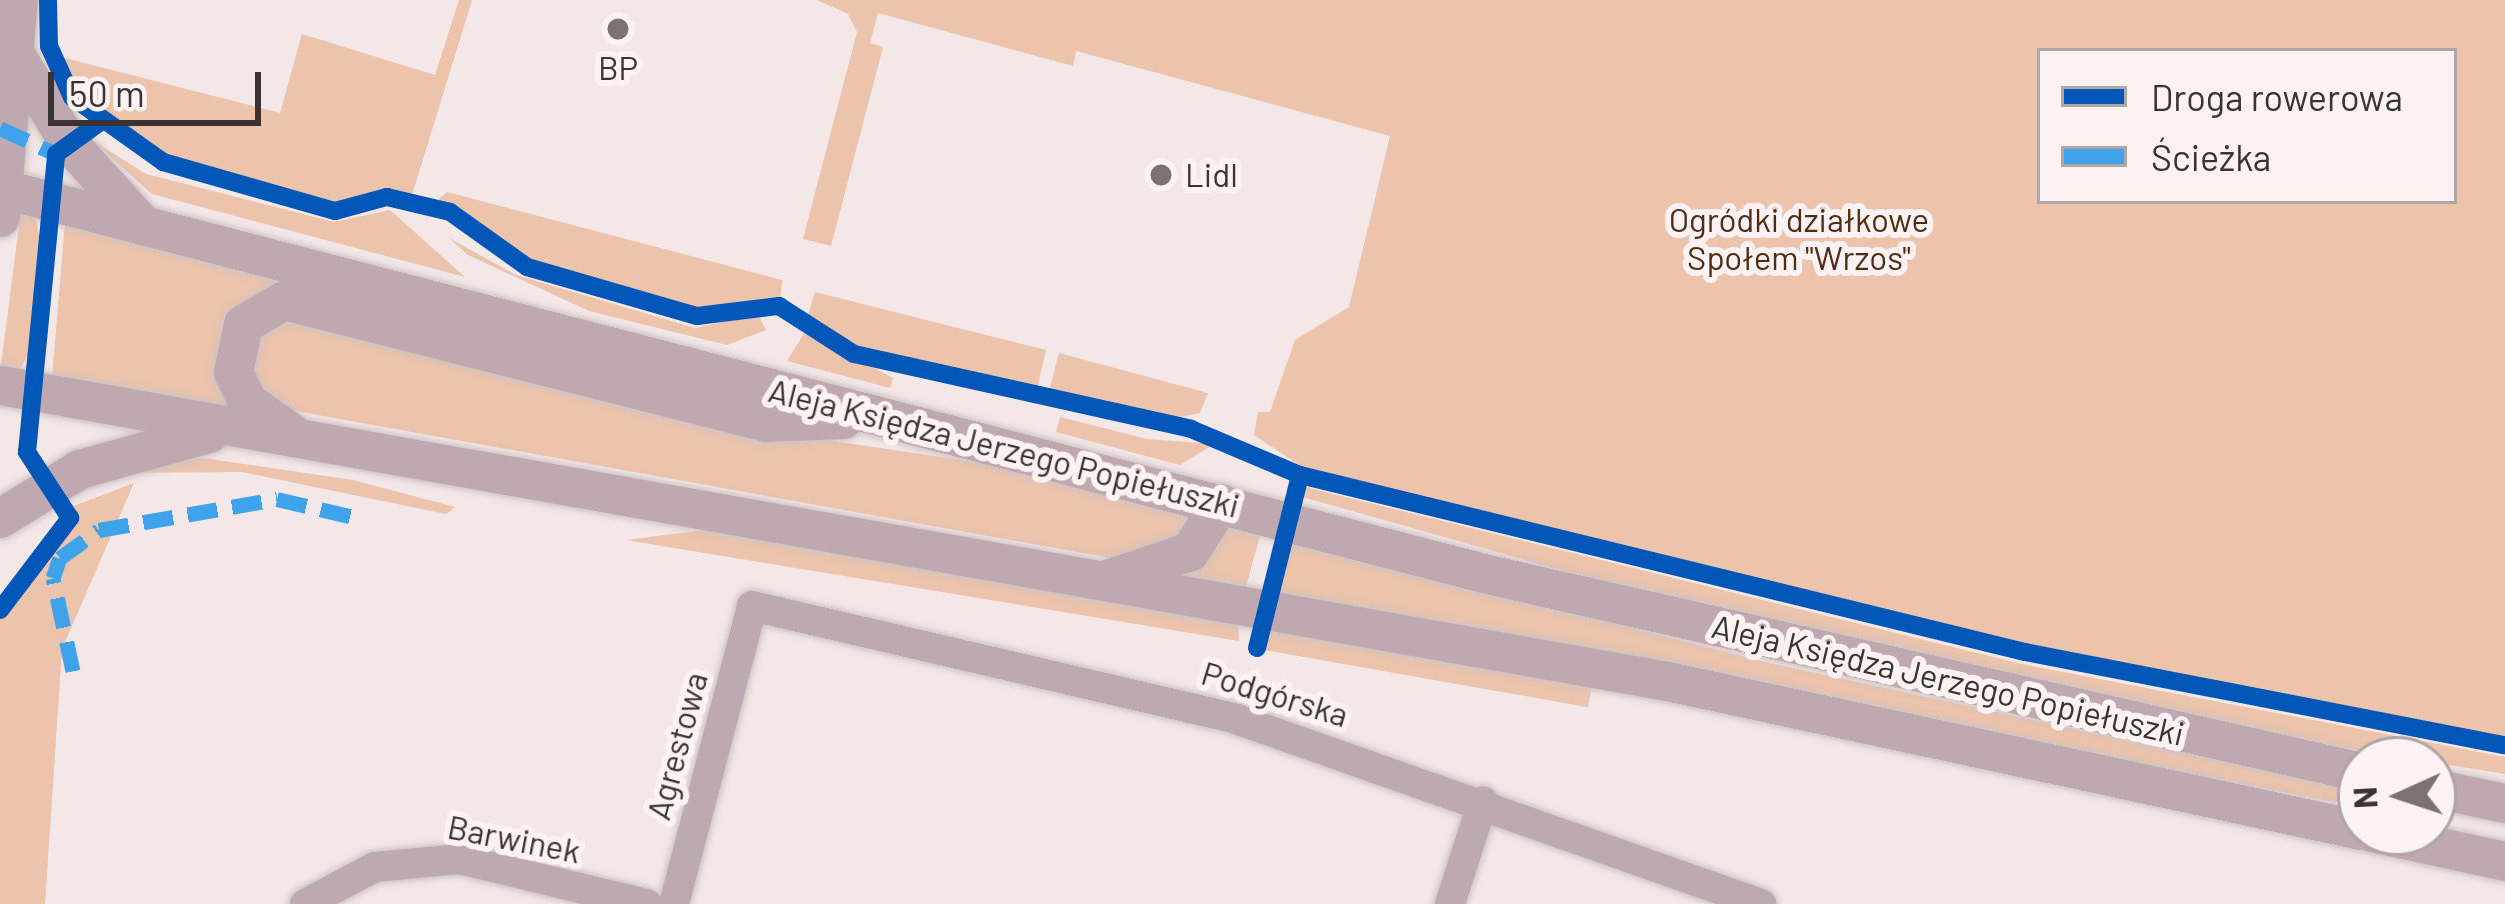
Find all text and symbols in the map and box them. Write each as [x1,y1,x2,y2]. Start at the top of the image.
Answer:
marker: BP [605,16,631,42]
scale bar [54,48,267,122]
place label: BP [598,48,638,88]
legend [2037,48,2457,204]
text: 50 m [69,71,145,114]
text: Droga rowerowa [2151,75,2403,118]
text: Ścieżka [2151,135,2271,178]
place label: Lidl [1185,155,1238,195]
marker: Lidl [1148,162,1174,188]
park label: Ogródki działkowe Społem "Wrzos" [1669,200,1929,278]
street label: Aleja Księdza Jerzego Popiełuszki [765,370,1243,526]
street label: Aleja Księdza Jerzego Popiełuszki [1708,606,2188,754]
street label: Podgórska [1197,653,1353,735]
street label: Agrestowa [638,668,716,824]
north arrow [2337,736,2457,856]
text: N [2343,786,2385,810]
street label: Barwinek [444,807,584,871]

